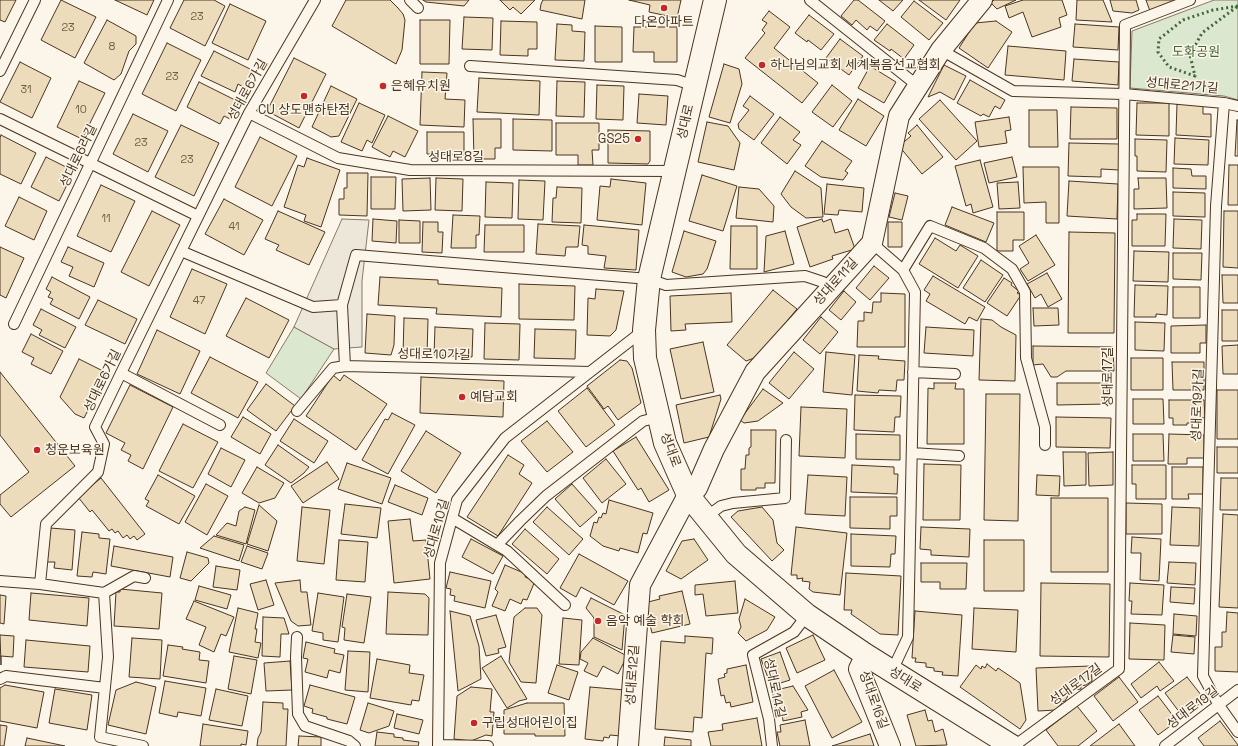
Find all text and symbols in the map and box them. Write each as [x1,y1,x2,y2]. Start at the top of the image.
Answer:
marker: 다온아파트 [659,3,669,13]
house number: 23 [190,10,204,24]
place label: 다온아파트 [634,14,694,30]
house number: 23 [61,21,75,35]
house number: 8 [109,40,115,54]
park label: 도화공원 [1172,44,1220,60]
street label: 성대로6가길 [225,57,271,123]
place label: 하나님의교회 세계복음선교협회 [770,57,941,73]
marker: 하나님의교회 세계복음선교협회 [757,60,767,70]
house number: 23 [165,70,179,84]
street label: 성대로21가길 [1145,75,1219,97]
place label: 은혜유치원 [391,78,451,94]
marker: 은혜유치원 [378,81,388,91]
house number: 31 [20,83,32,97]
marker: CU 상도맨하탄점 [299,91,309,101]
place label: CU 상도맨하탄점 [258,102,350,118]
house number: 10 [75,103,87,117]
street label: 성대로 [674,103,698,141]
street label: 성대로6라길 [57,122,101,190]
place label: GS25 [598,131,630,147]
marker: GS25 [633,134,643,144]
house number: 23 [134,136,148,150]
street label: 성대로8길 [428,149,484,165]
house number: 23 [180,153,194,167]
house number: 11 [101,212,111,226]
house number: 41 [228,220,240,234]
street label: 성대로11길 [811,255,861,309]
house number: 47 [193,294,205,308]
street label: 성대로6가길 [81,347,125,415]
street label: 성대로10가길 [397,347,471,363]
street label: 성대로17길 [1100,347,1116,407]
street label: 성대로19가길 [1189,368,1207,442]
place label: 예담교회 [470,389,518,405]
marker: 예담교회 [457,392,467,402]
street label: 성대로 [657,430,683,470]
place label: 청운보육원 [45,442,105,458]
marker: 청운보육원 [32,445,42,455]
street label: 성대로10길 [421,497,453,561]
place label: 음악 예술 학회 [606,613,684,629]
marker: 음악 예술 학회 [593,616,603,626]
street label: 성대로12길 [623,644,643,706]
street label: 성대로14길 [760,656,788,720]
street label: 성대로17길 [1047,661,1105,709]
street label: 성대로 [886,664,924,696]
street label: 성대로16길 [855,669,891,731]
street label: 성대로19길 [1164,683,1222,733]
place label: 구립성대어린이집 [482,715,578,731]
marker: 구립성대어린이집 [469,718,479,728]

